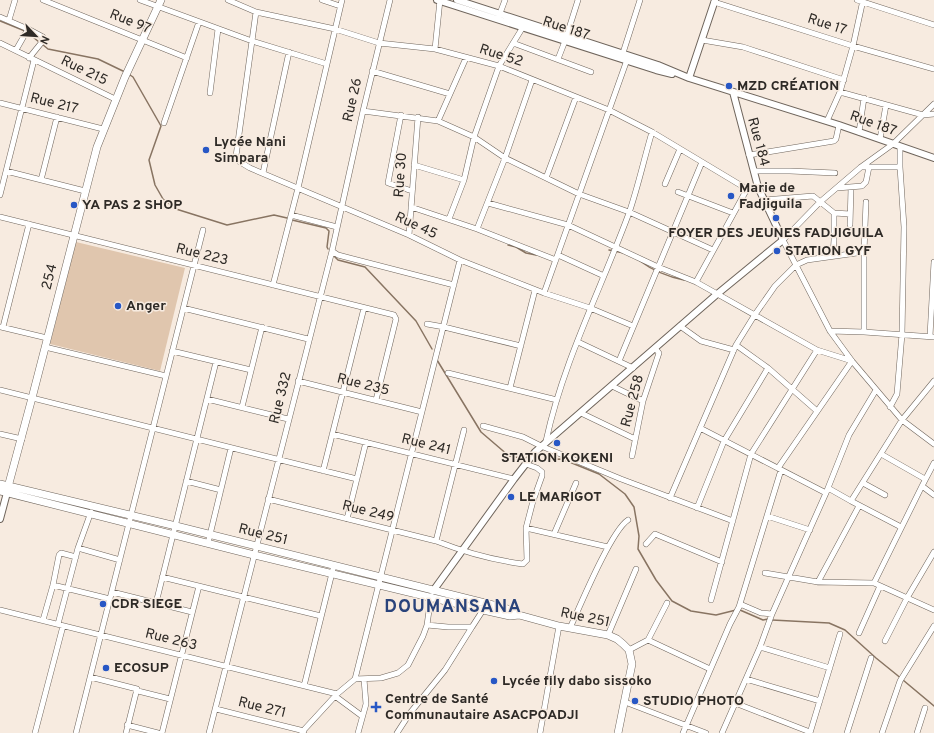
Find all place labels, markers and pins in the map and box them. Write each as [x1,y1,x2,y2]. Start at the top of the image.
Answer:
place label: MZD CRÉATION [737,77,839,95]
marker: MZD CRÉATION [724,81,734,91]
place label: Lycée Nani Simpara [214,134,286,167]
marker: Lycée Nani Simpara [201,145,211,155]
place label: Marie de Fadjiguila [739,180,802,213]
marker: Marie de Fadjiguila [726,191,736,201]
place label: YA PAS 2 SHOP [82,197,182,214]
marker: YA PAS 2 SHOP [69,200,79,210]
marker: FOYER DES JEUNES FADJIGUILA [771,213,781,223]
place label: FOYER DES JEUNES FADJIGUILA [668,225,884,242]
place label: STATION GYF [785,243,871,260]
marker: STATION GYF [772,246,782,256]
place label: Anger [126,298,166,315]
marker: Anger [113,301,123,311]
marker: STATION KOKENI [552,438,562,448]
place label: STATION KOKENI [501,450,613,467]
place label: LE MARIGOT [519,489,602,506]
marker: LE MARIGOT [506,492,516,502]
place label: CDR SIEGE [111,596,183,613]
marker: CDR SIEGE [98,599,108,609]
place label: ECOSUP [114,660,169,677]
marker: ECOSUP [101,663,111,673]
place label: Lycée fily dabo sissoko [502,673,652,690]
marker: Lycée fily dabo sissoko [489,676,499,686]
place label: Centre de Santé Communautaire ASACPOADJI [385,691,579,724]
place label: STUDIO PHOTO [643,693,744,710]
marker: STUDIO PHOTO [630,696,640,706]
marker: Centre de Santé Communautaire ASACPOADJI [370,701,382,713]

